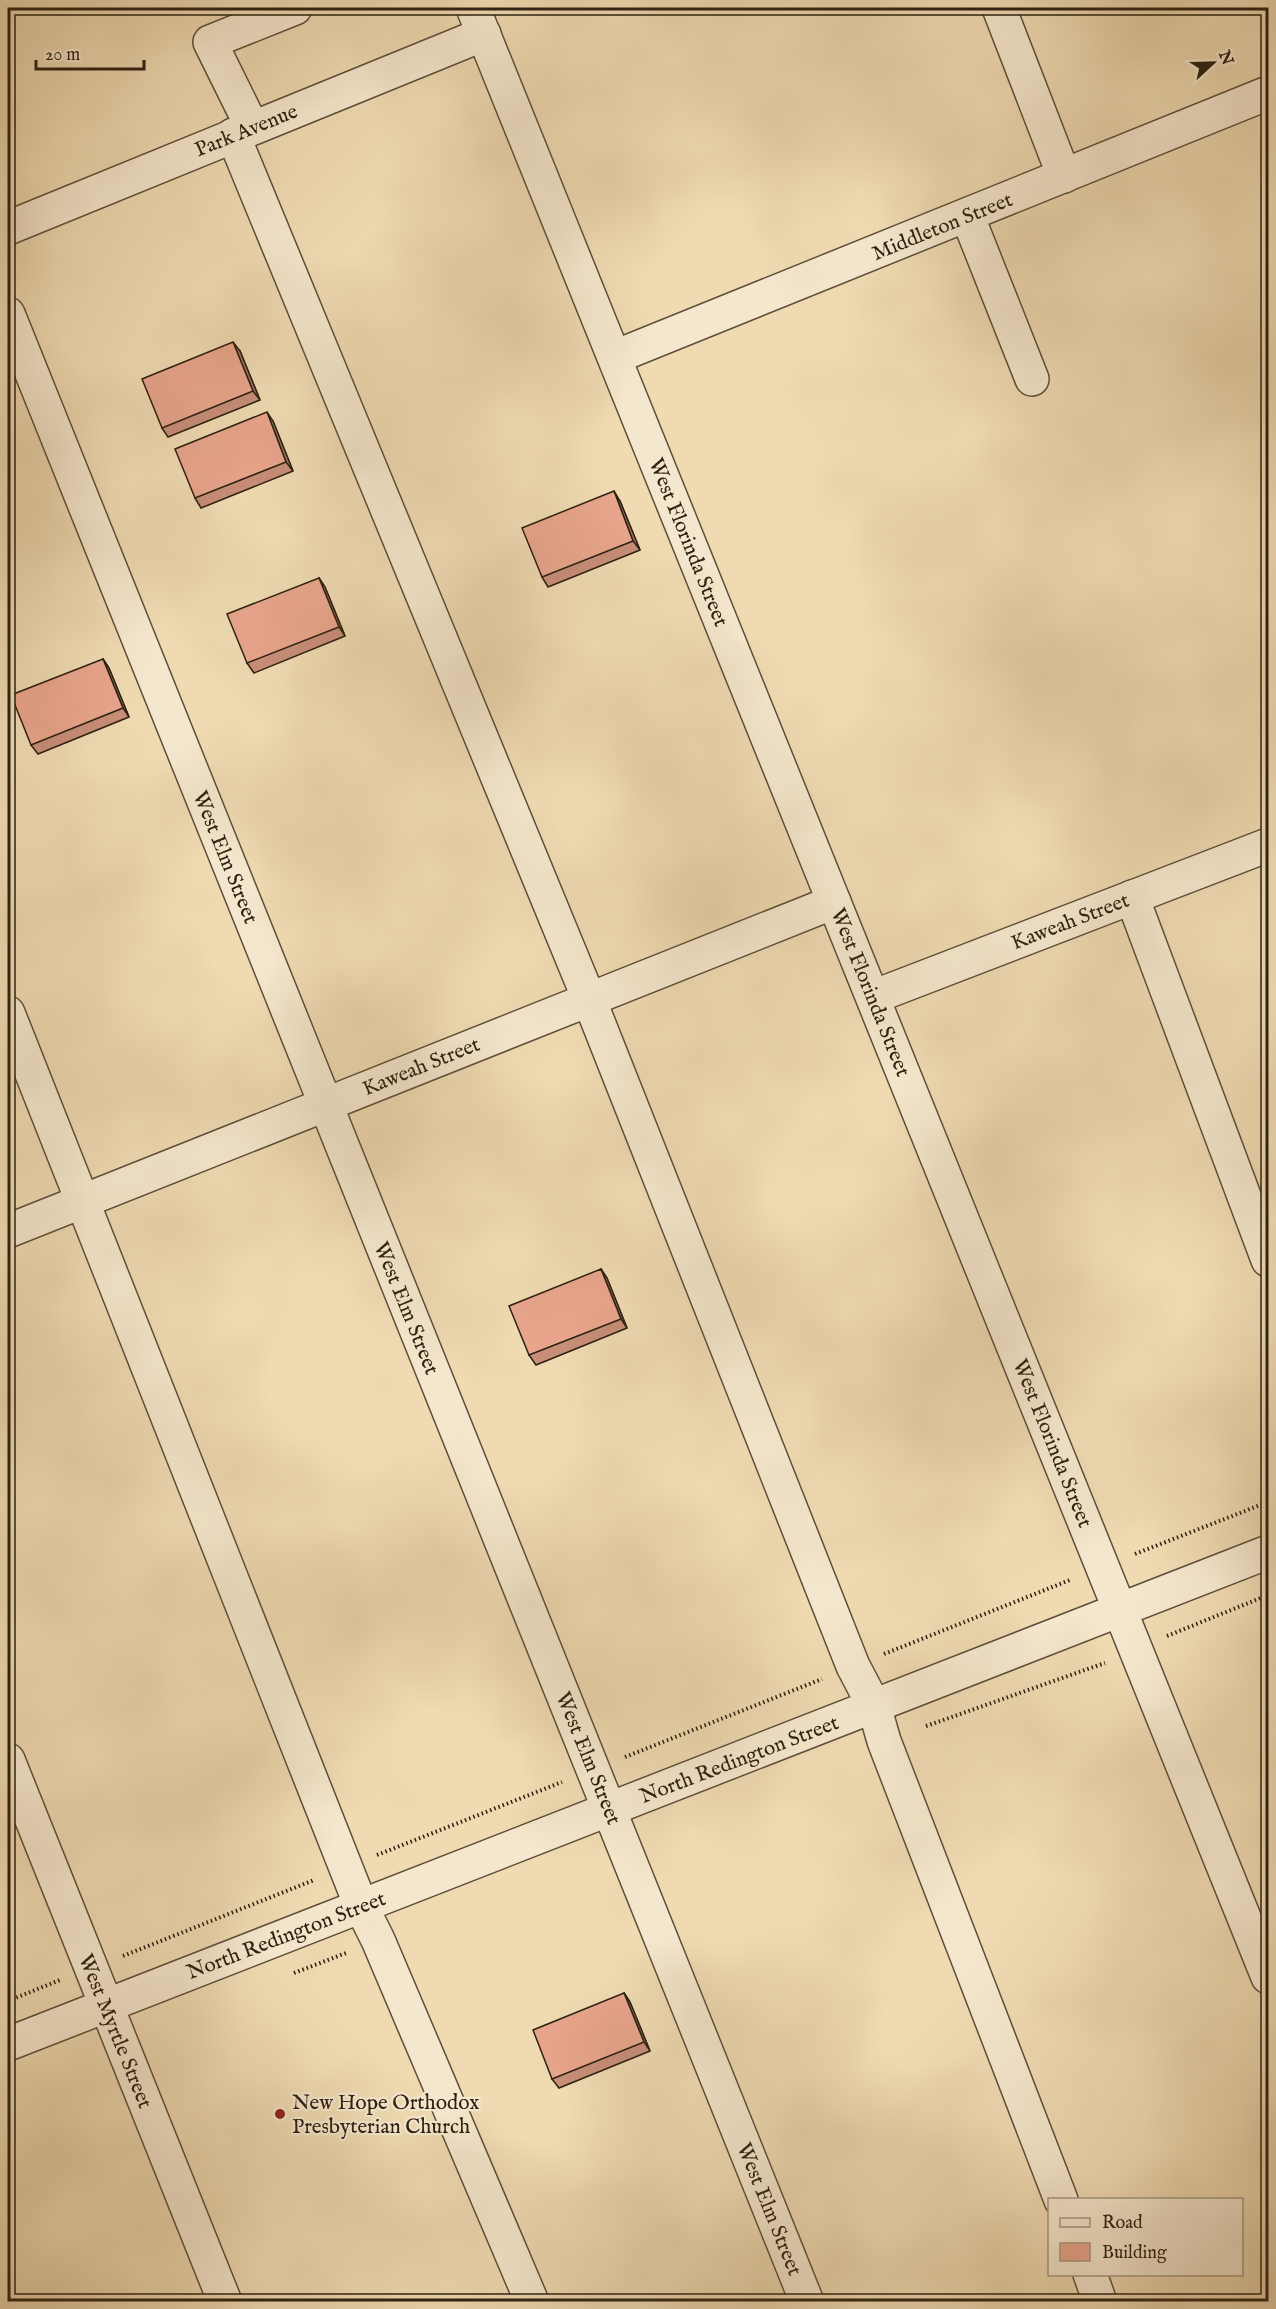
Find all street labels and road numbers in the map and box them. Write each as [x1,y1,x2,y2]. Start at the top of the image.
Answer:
street label: Park Avenue [191,98,302,164]
street label: Middleton Street [868,187,1017,268]
street label: West Florinda Street [641,454,734,631]
street label: West Elm Street [186,787,264,928]
street label: Kaweah Street [1008,888,1133,957]
street label: West Florinda Street [823,904,916,1081]
street label: Kaweah Street [359,1032,484,1103]
street label: West Elm Street [367,1238,445,1379]
street label: West Florinda Street [1005,1355,1098,1532]
street label: West Elm Street [549,1688,627,1829]
street label: North Redington Street [636,1710,843,1811]
street label: North Redington Street [183,1886,390,1987]
street label: West Myrtle Street [71,1950,158,2113]
street label: West Elm Street [730,2139,808,2280]

